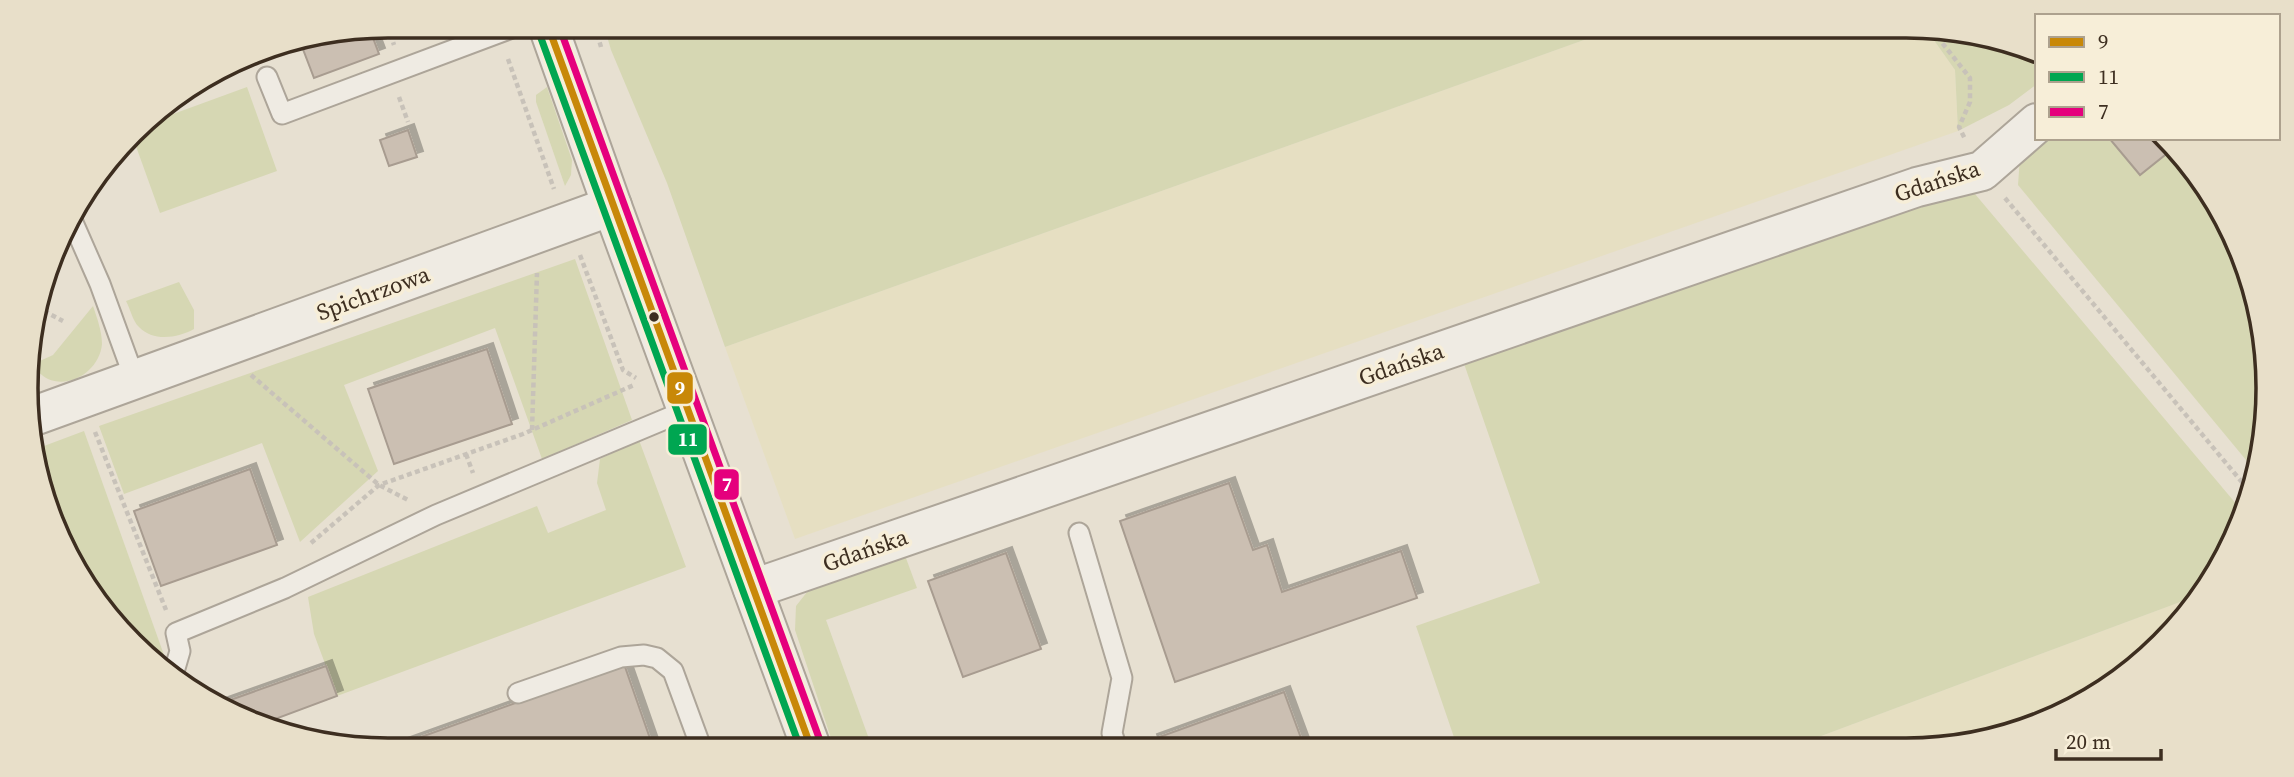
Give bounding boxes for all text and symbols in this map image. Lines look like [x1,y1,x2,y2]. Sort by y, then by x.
legend [2035,14,2280,140]
text: 9 [2098,27,2109,56]
text: 11 [2098,62,2119,91]
text: 7 [2098,97,2109,126]
street label: Gdańska [1890,152,1984,210]
street label: Spichrzowa [312,258,434,328]
unlabelled marker [647,310,661,324]
street label: Gdańska [1354,334,1448,393]
line badge: 9 [666,371,694,405]
text: 9 [675,375,685,401]
line badge: 11 [667,423,708,456]
text: 11 [678,426,698,452]
line badge: 7 [713,468,740,501]
text: 7 [722,471,732,497]
street label: Gdańska [818,520,912,579]
scale bar [2056,718,2161,762]
text: 20 m [2066,727,2111,756]

